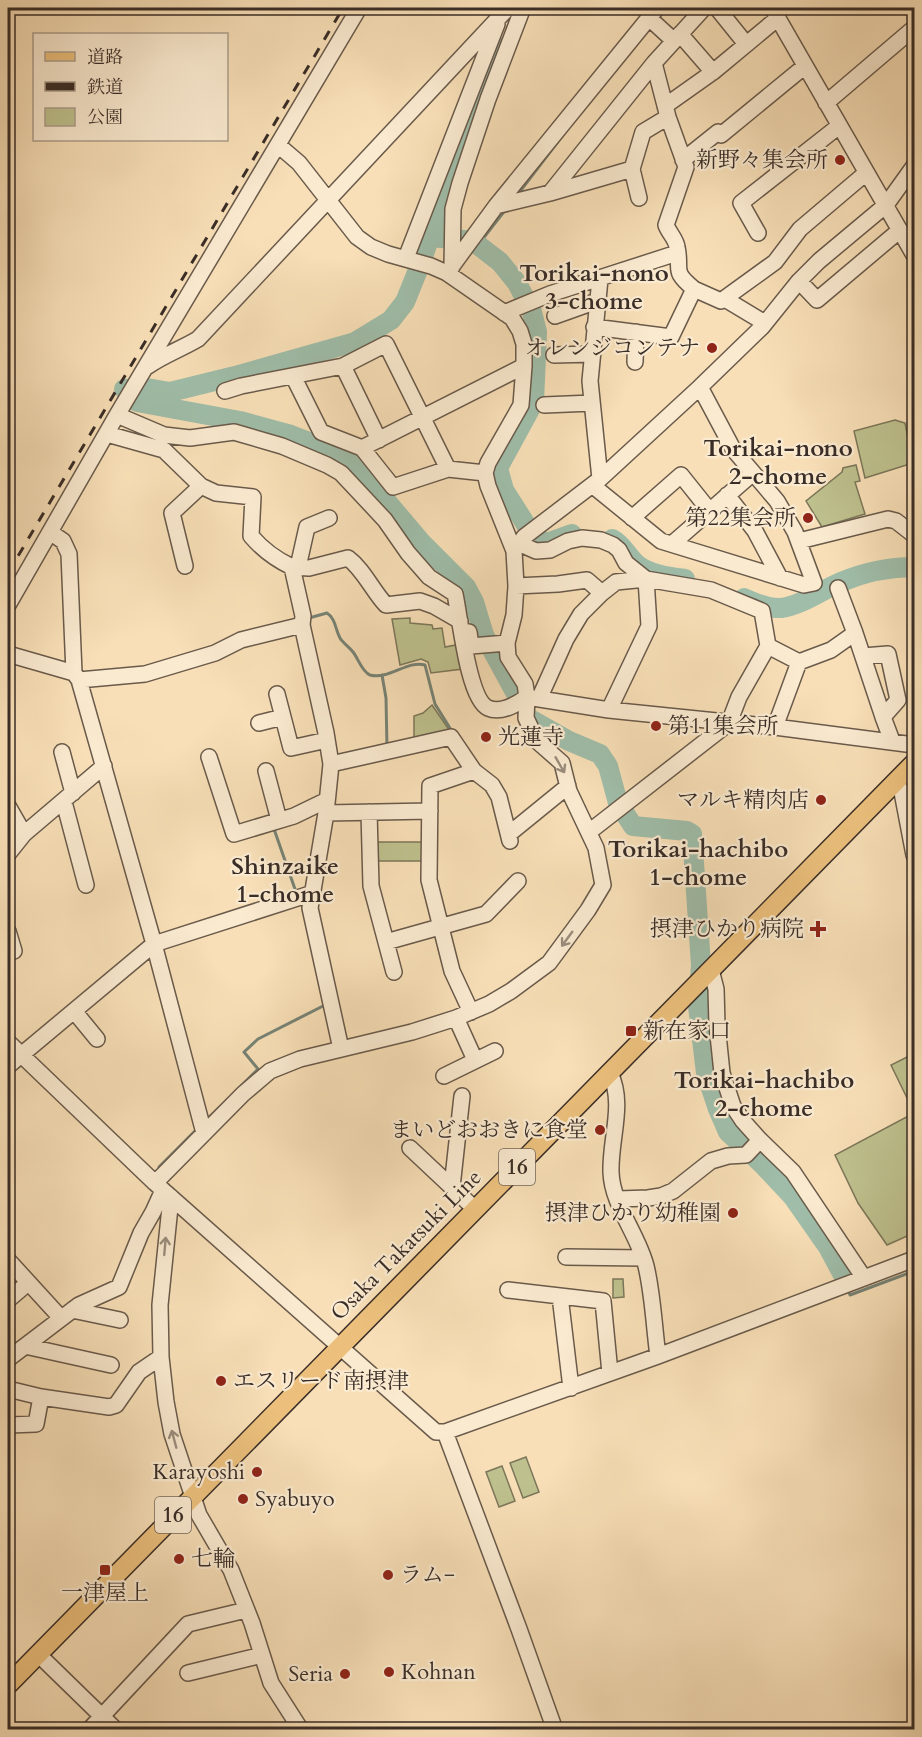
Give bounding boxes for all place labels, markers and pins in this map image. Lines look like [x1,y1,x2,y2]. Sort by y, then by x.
place label: 新野々集会所 [696,145,828,175]
marker: 新野々集会所 [833,153,847,167]
place label: オレンジコンテナ [525,333,700,363]
marker: オレンジコンテナ [705,341,719,355]
place label: 第22集会所 [685,503,796,533]
marker: 第22集会所 [801,511,815,525]
place label: 第11集会所 [668,711,779,741]
marker: 第11集会所 [649,719,663,733]
place label: 光蓮寺 [498,722,564,752]
marker: 光蓮寺 [479,730,493,744]
place label: マルキ精肉店 [677,785,809,815]
marker: マルキ精肉店 [814,793,828,807]
place label: 摂津ひかり病院 [650,914,804,944]
marker: 摂津ひかり病院 [809,920,827,938]
place label: 新在家口 [643,1016,731,1046]
marker: 新在家口 [624,1024,638,1038]
place label: まいどおおきに食堂 [390,1115,588,1145]
marker: まいどおおきに食堂 [593,1123,607,1137]
place label: 摂津ひかり幼稚園 [545,1198,721,1228]
marker: 摂津ひかり幼稚園 [726,1206,740,1220]
place label: エスリード南摂津 [233,1366,409,1396]
marker: エスリード南摂津 [214,1374,228,1388]
place label: Karayoshi [152,1457,245,1487]
marker: Karayoshi [250,1465,264,1479]
place label: Syabuyo [255,1484,335,1514]
marker: Syabuyo [236,1492,250,1506]
place label: 七輪 [191,1544,235,1574]
marker: 七輪 [172,1552,186,1566]
place label: ラム− [400,1560,455,1590]
marker: 一津屋上 [98,1563,112,1577]
marker: ラム− [381,1568,395,1582]
place label: 一津屋上 [61,1578,149,1608]
place label: Kohnan [401,1657,476,1687]
place label: Seria [288,1659,333,1689]
marker: Kohnan [382,1665,396,1679]
marker: Seria [338,1667,352,1681]

